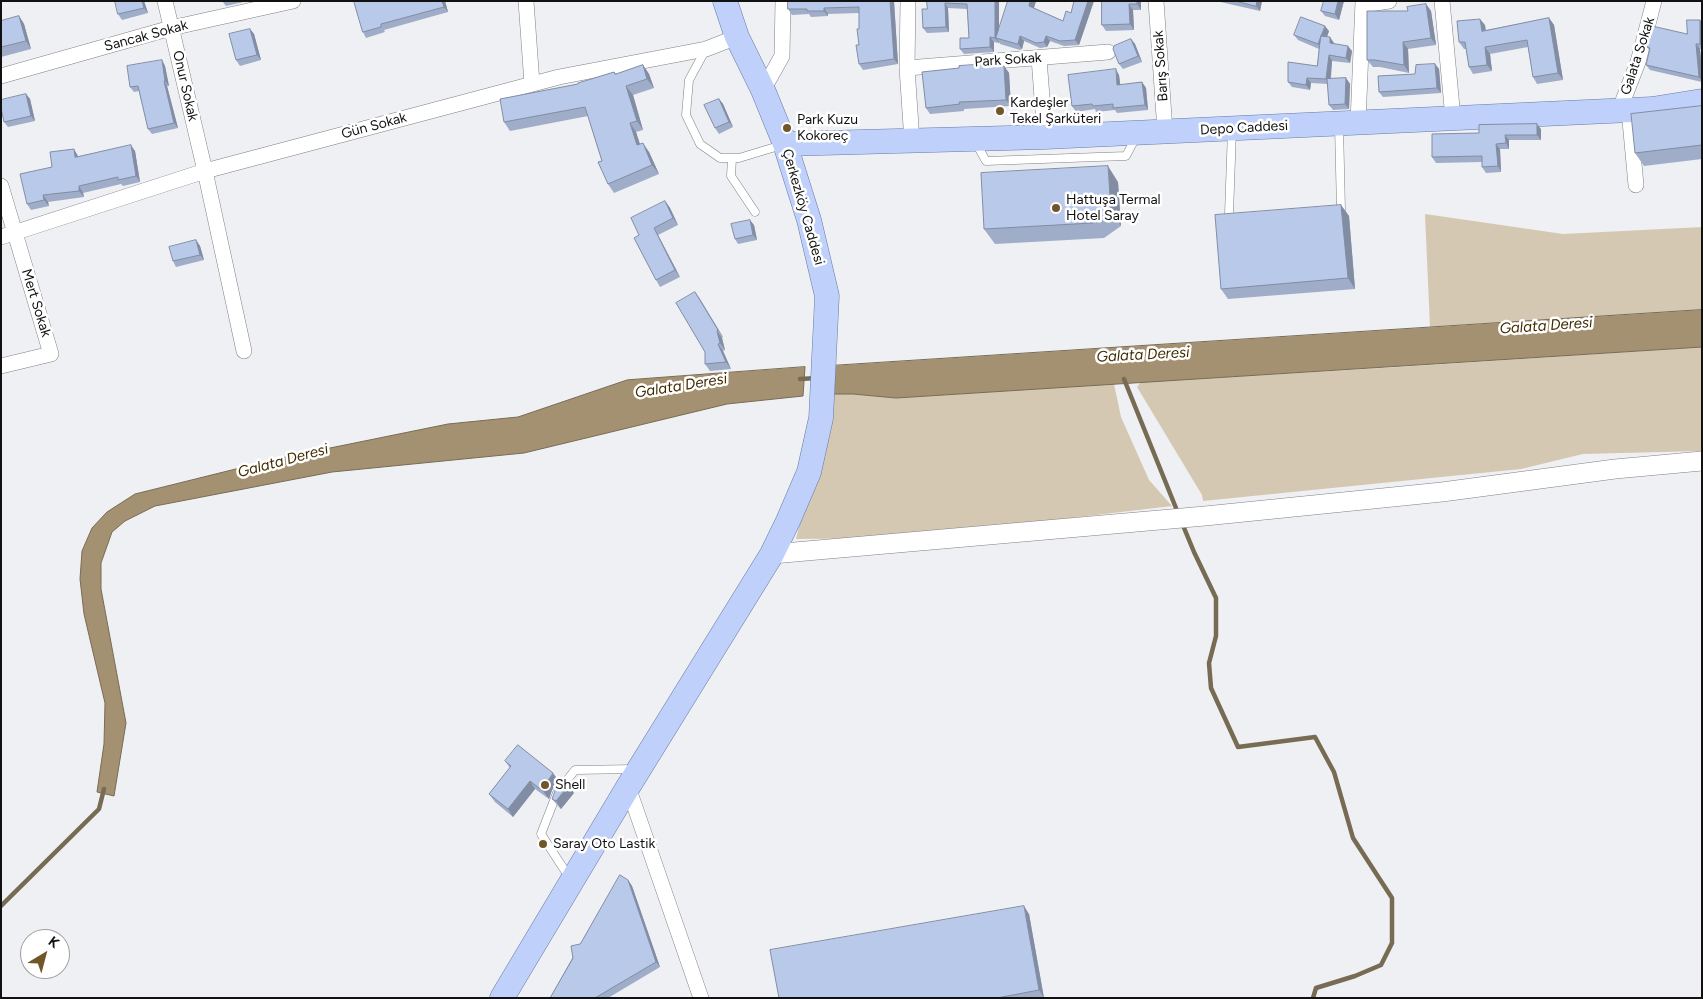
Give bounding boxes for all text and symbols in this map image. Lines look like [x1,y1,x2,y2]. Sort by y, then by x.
street label: Galata Sokak [1617,15,1659,97]
street label: Sancak Sokak [102,17,190,55]
street label: Barış Sokak [1150,30,1172,102]
street label: Onur Sokak [169,49,201,123]
street label: Park Sokak [974,49,1042,71]
place label: Kardeşler Tekel Şarküteri [1010,95,1101,128]
marker: Kardeşler Tekel Şarküteri [994,105,1006,117]
street label: Gün Sokak [339,109,409,143]
place label: Park Kuzu Kokoreç [797,112,858,144]
street label: Depo Caddesi [1200,117,1288,139]
marker: Park Kuzu Kokoreç [781,122,793,134]
street label: Çerkezköy Caddesi [778,147,828,267]
place label: Hattuşa Termal Hotel Saray [1066,192,1161,224]
marker: Hattuşa Termal Hotel Saray [1050,202,1062,214]
street label: Mert Sokak [18,267,54,339]
water label: Galata Deresi [1499,314,1593,338]
water label: Galata Deresi [1096,344,1190,366]
water label: Galata Deresi [634,370,728,402]
water label: Galata Deresi [236,440,330,482]
place label: Shell [555,777,585,793]
marker: Shell [539,779,551,791]
place label: Saray Oto Lastik [553,836,655,852]
marker: Saray Oto Lastik [537,838,549,850]
north arrow [20,929,70,979]
text: K [45,933,63,952]

